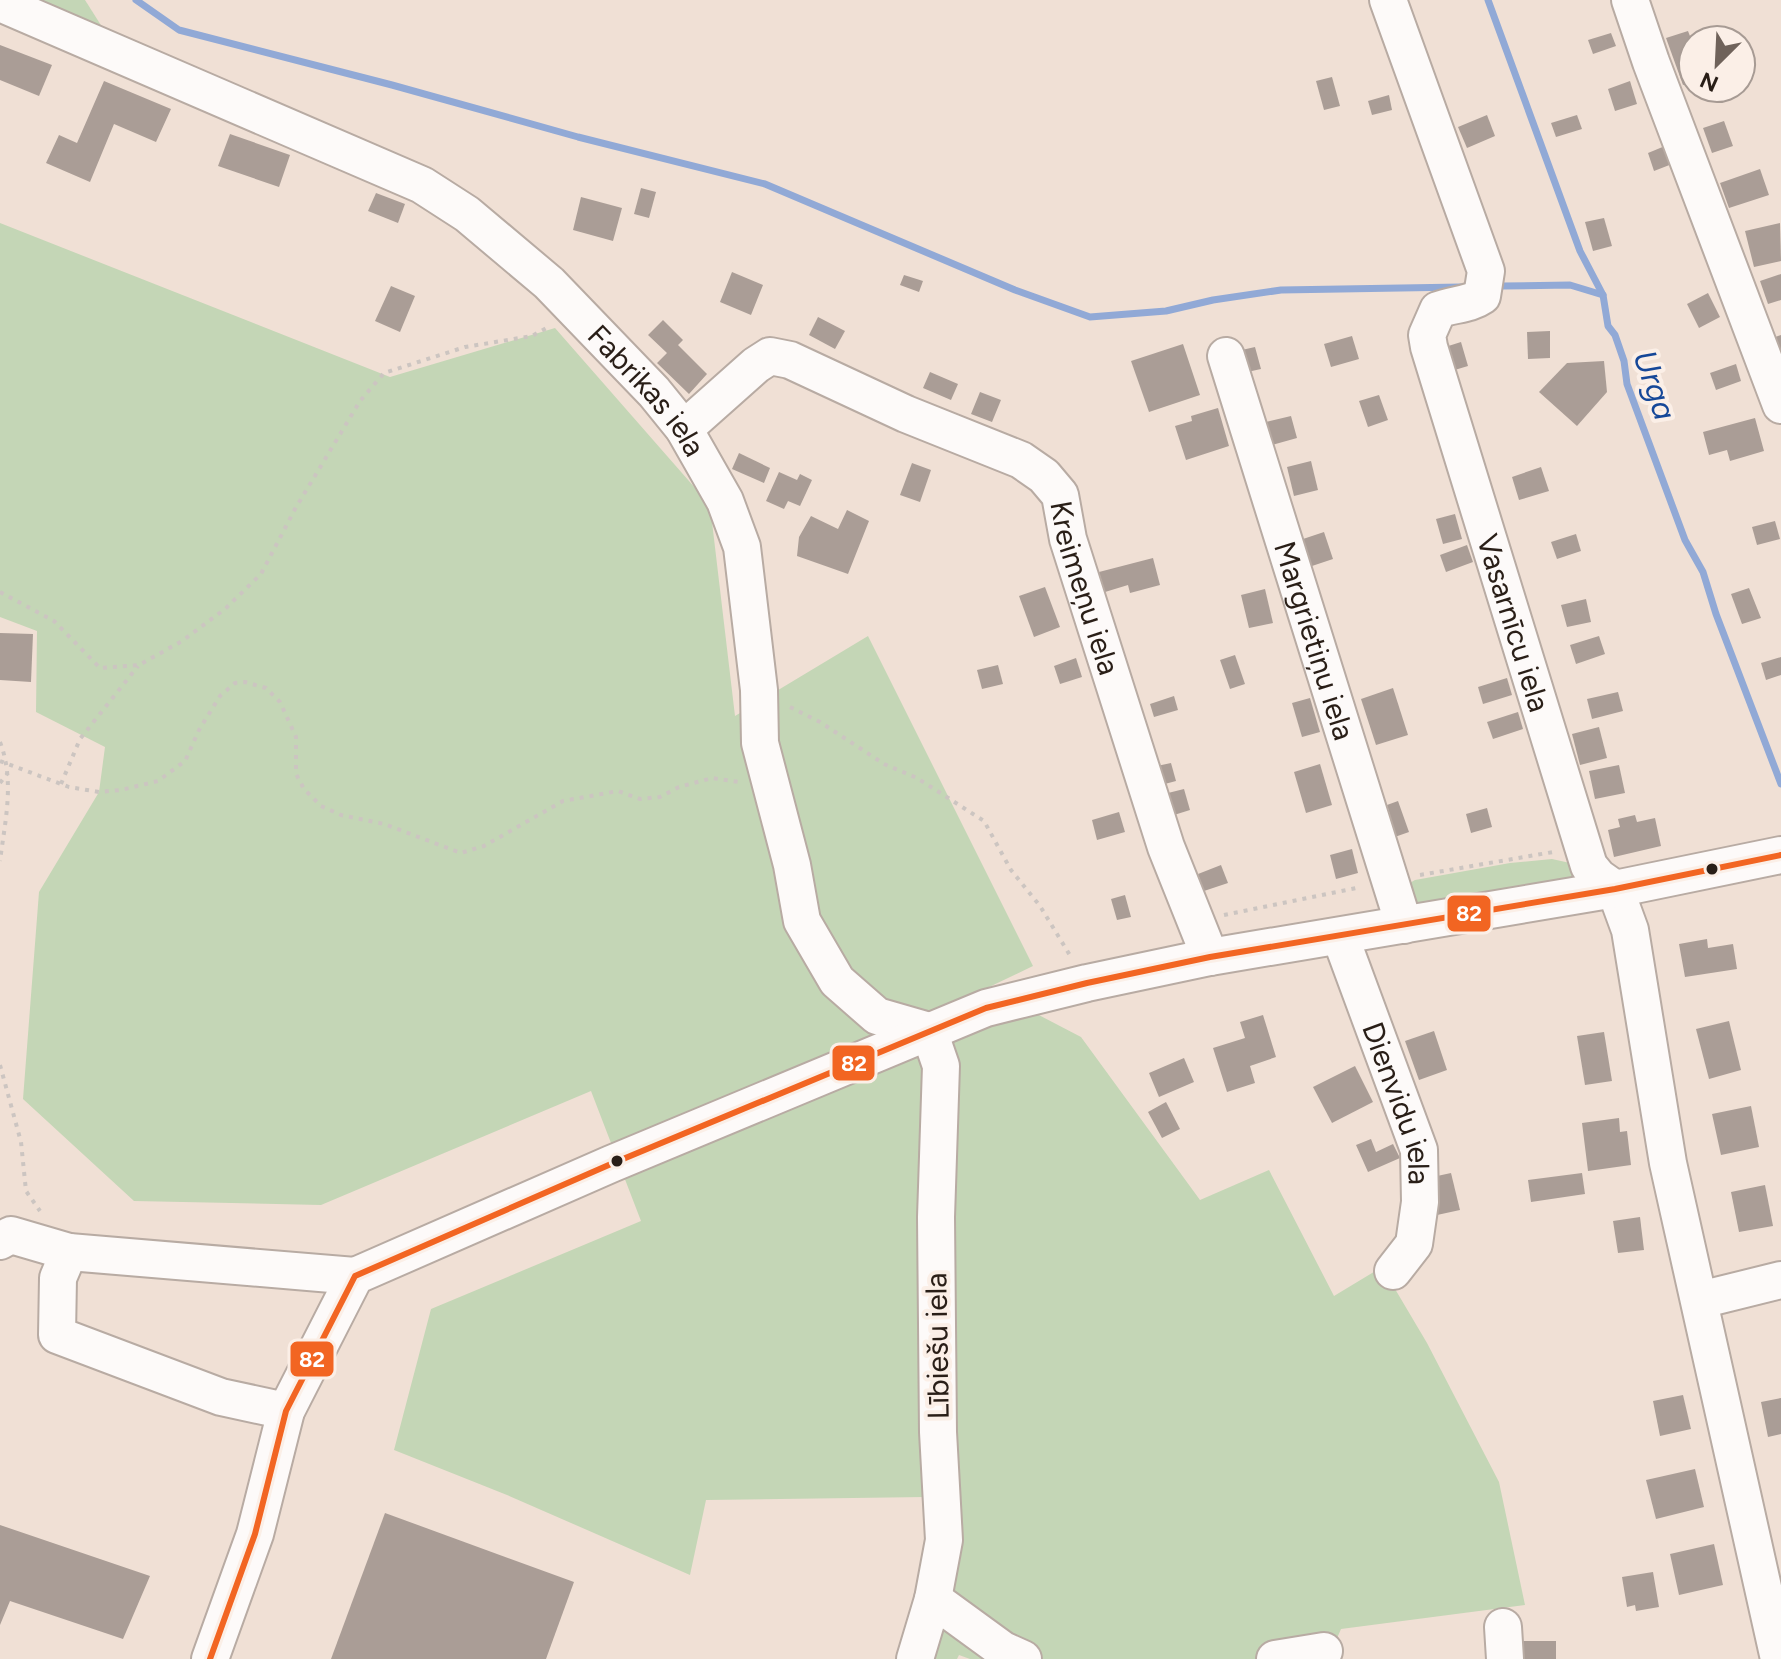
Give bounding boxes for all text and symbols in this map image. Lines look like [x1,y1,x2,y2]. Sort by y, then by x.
north arrow [1677,24,1757,104]
text: N [1696,66,1722,98]
street label: Fabrikas iela [580,317,714,462]
water label: Urga [1625,345,1685,425]
street label: Kreimeņu iela [1043,498,1128,679]
street label: Vasarnīcu iela [1469,530,1559,716]
street label: Margrietiņu iela [1266,536,1363,744]
unlabelled marker [1704,861,1720,877]
line badge: 82 [1446,894,1492,933]
text: 82 [1456,900,1482,927]
street label: Dienvidu iela [1355,1017,1438,1185]
line badge: 82 [831,1044,876,1082]
text: 82 [841,1050,867,1077]
unlabelled marker [609,1153,625,1169]
street label: Lībiešu iela [917,1272,957,1420]
line badge: 82 [289,1340,335,1378]
text: 82 [299,1346,325,1373]

